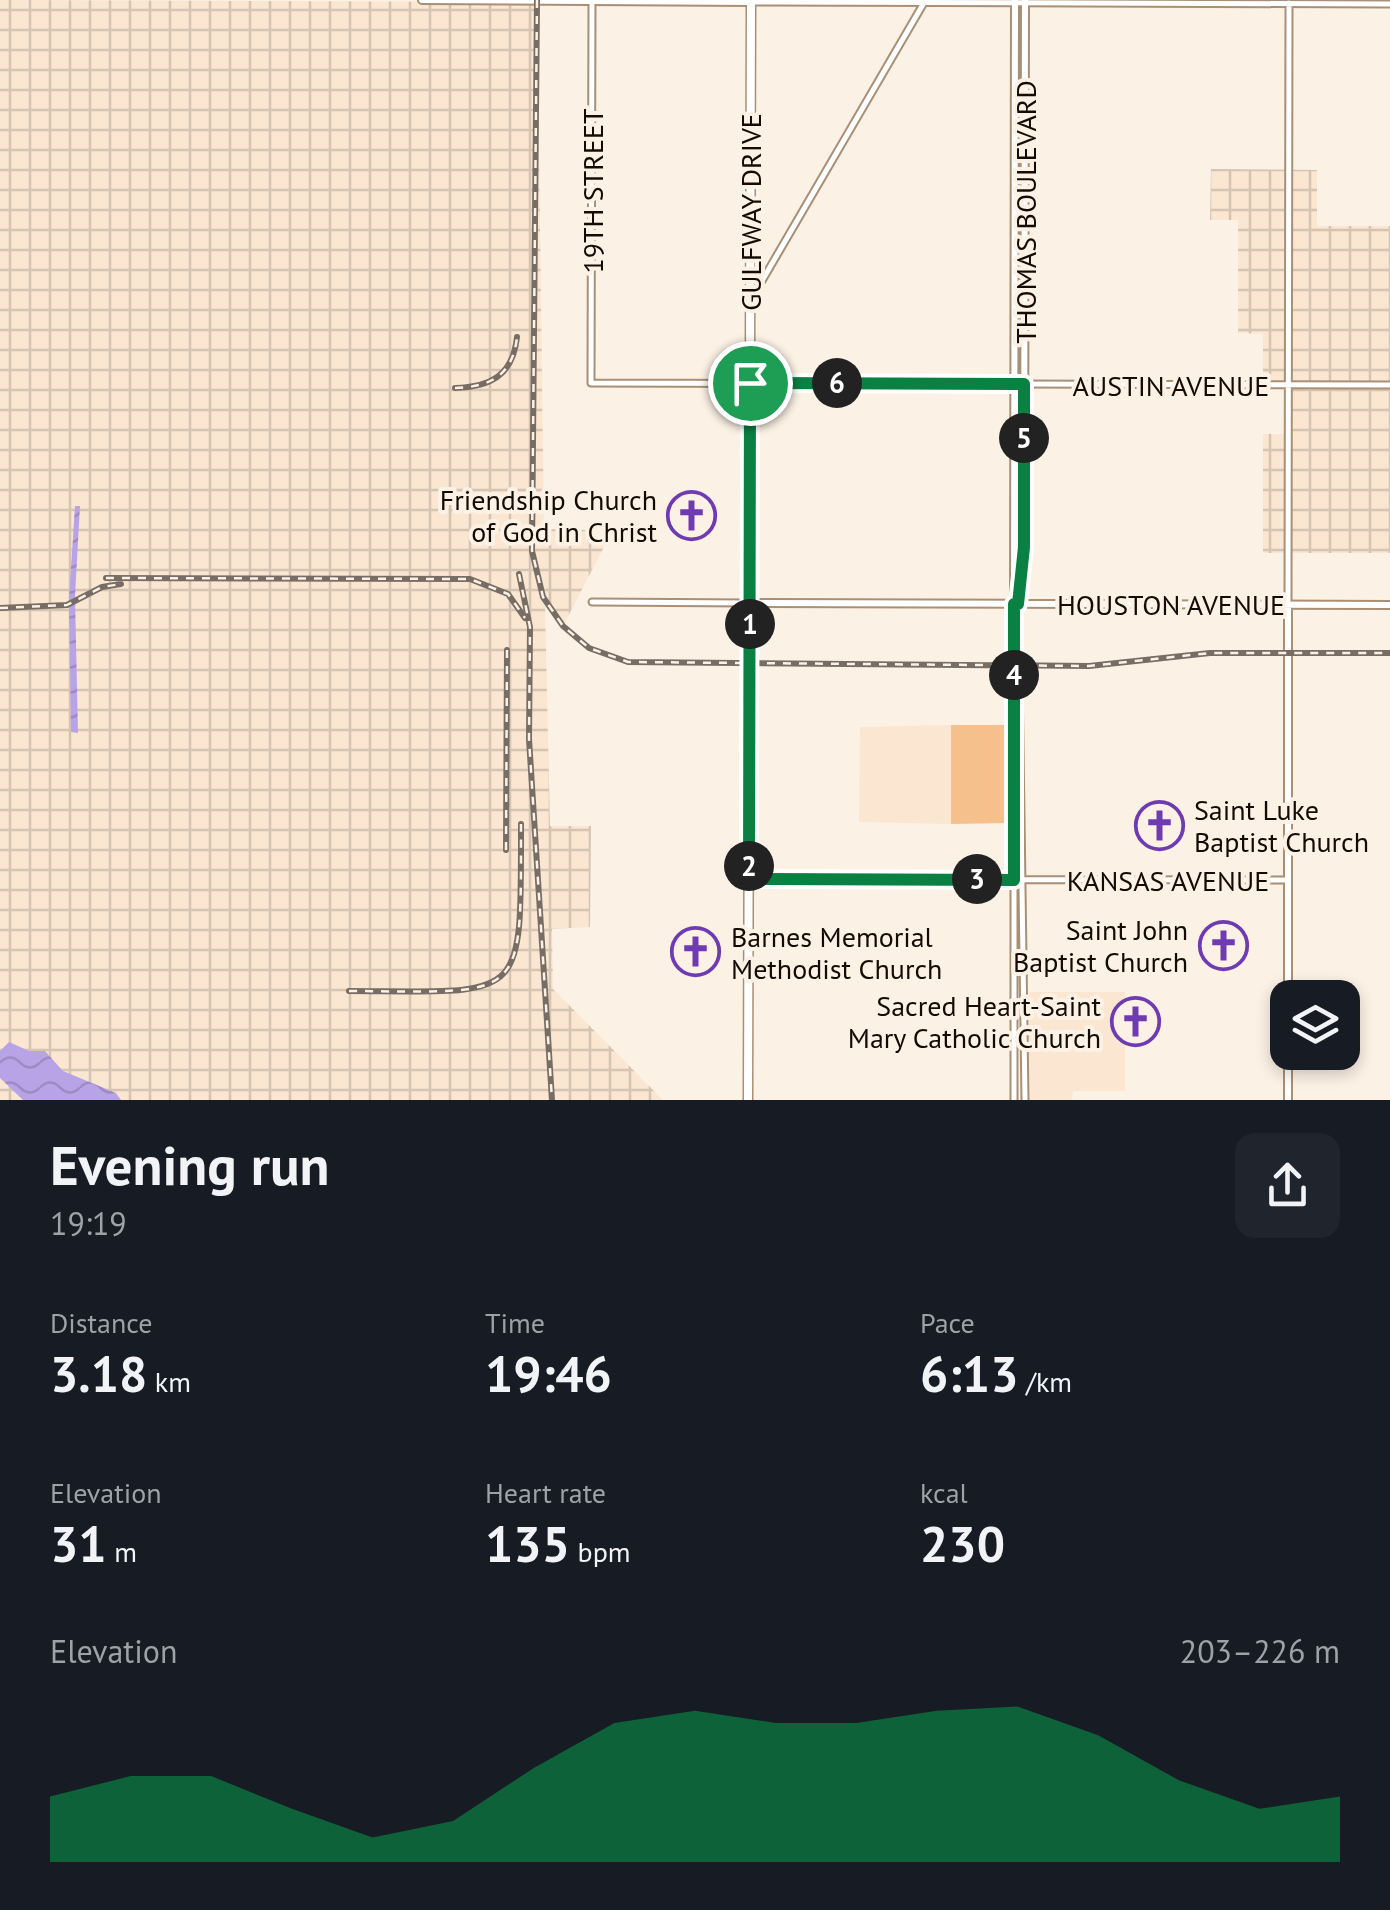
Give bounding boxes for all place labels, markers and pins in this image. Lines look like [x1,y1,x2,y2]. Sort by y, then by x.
pin [708,341,793,426]
pin: 6 [812,358,862,408]
pin: 5 [999,413,1049,463]
place label: Friendship Church of God in Christ [440,481,658,550]
church icon: Friendship Church of God in Christ [666,489,718,541]
pin: 1 [725,599,775,649]
pin: 4 [989,650,1039,700]
place label: Saint Luke Baptist Church [1194,791,1369,860]
church icon: Saint Luke Baptist Church [1133,799,1185,851]
pin: 2 [724,841,774,891]
pin: 3 [952,854,1002,904]
place label: Saint John Baptist Church [1013,911,1188,980]
place label: Barnes Memorial Methodist Church [731,918,942,987]
church icon: Saint John Baptist Church [1197,919,1249,971]
church icon: Barnes Memorial Methodist Church [670,926,722,978]
place label: Sacred Heart-Saint Mary Catholic Church [848,987,1102,1056]
church icon: Sacred Heart-Saint Mary Catholic Church [1110,995,1162,1047]

